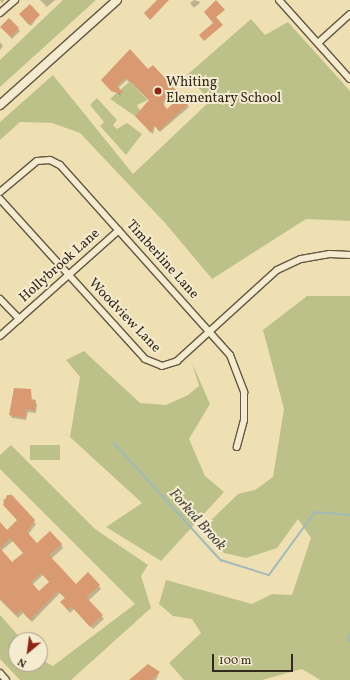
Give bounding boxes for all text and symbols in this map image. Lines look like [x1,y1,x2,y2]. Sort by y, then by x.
place label: Whiting Elementary School [166,75,282,108]
marker: Whiting Elementary School [153,86,163,96]
street label: Timberline Lane [122,217,202,303]
street label: Hollybrook Lane [16,226,104,306]
street label: Woodview Lane [84,275,164,357]
water label: Forked Brook [164,485,230,555]
north arrow [8,632,48,672]
scale bar [214,646,295,672]
text: 100 m [219,653,251,669]
text: N [15,654,30,671]

